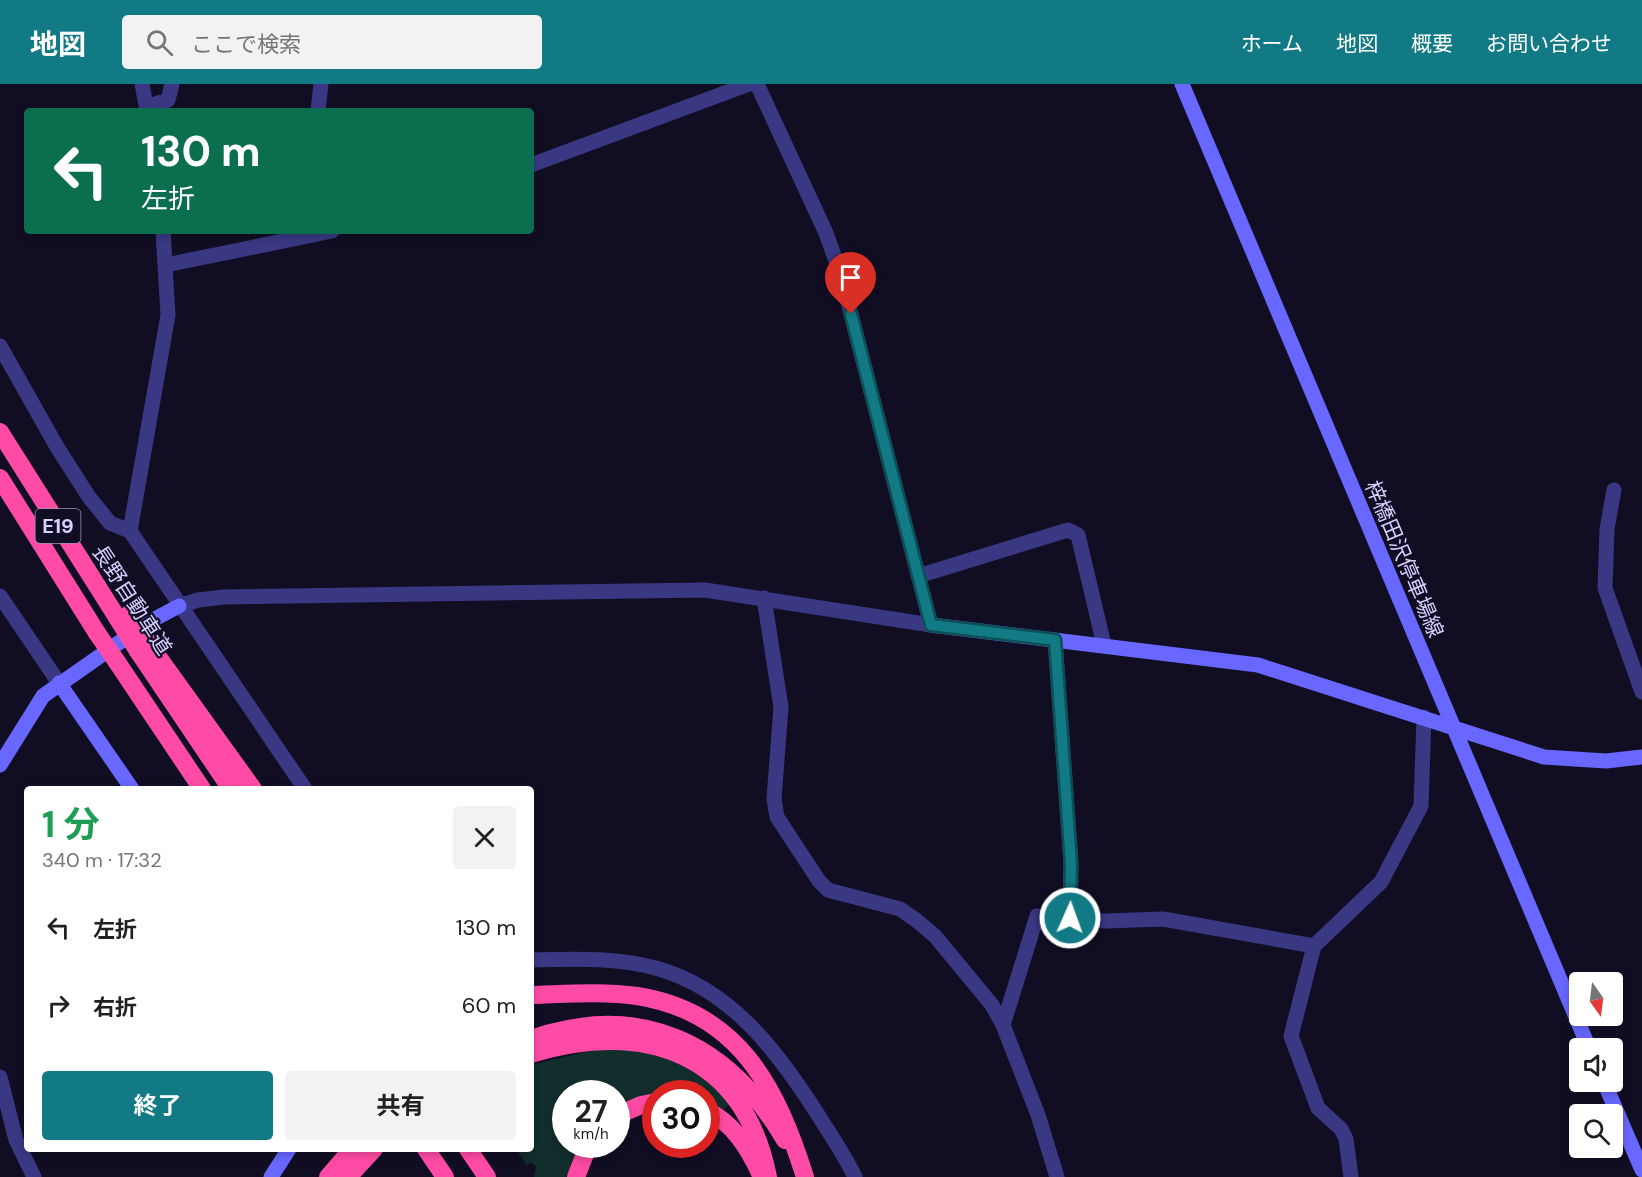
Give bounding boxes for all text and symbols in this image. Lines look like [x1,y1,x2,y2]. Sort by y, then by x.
search box [122,15,542,69]
text: 地図 [30,26,86,63]
icon: search [143,26,176,59]
text: ここで検索 [191,30,301,59]
text: ホーム [1241,30,1303,58]
text: 地図 [1336,30,1378,58]
text: 概要 [1411,30,1453,58]
text: お問い合わせ [1486,30,1612,58]
text: 130 m [141,124,261,179]
icon: left [42,132,120,210]
text: 左折 [141,181,195,216]
pin [825,252,876,314]
icon: arrive [834,261,867,294]
street label: 梓橋田沢停車場線 [1358,476,1450,642]
road number: E19 [36,509,80,543]
street label: 長野自動車道 [86,540,178,660]
text: 1 分 [42,801,100,848]
button: close [453,806,516,869]
text: 340 m · 17:32 [42,847,162,873]
position arrow [1038,886,1102,950]
icon: left [42,911,75,944]
text: 130 m [456,913,516,942]
text: 左折 [93,915,137,944]
north arrow [1569,972,1623,1026]
map controls [1569,972,1623,1158]
icon: right [42,989,75,1022]
text: 60 m [462,991,516,1020]
text: 右折 [93,993,137,1022]
button: sound [1569,1038,1623,1092]
button: 終了 [42,1071,273,1140]
button: 共有 [285,1071,516,1140]
speed limit sign: 30 [642,1080,720,1158]
text: 27 [574,1092,608,1131]
button: search [1569,1104,1623,1158]
text: km/h [573,1124,609,1144]

